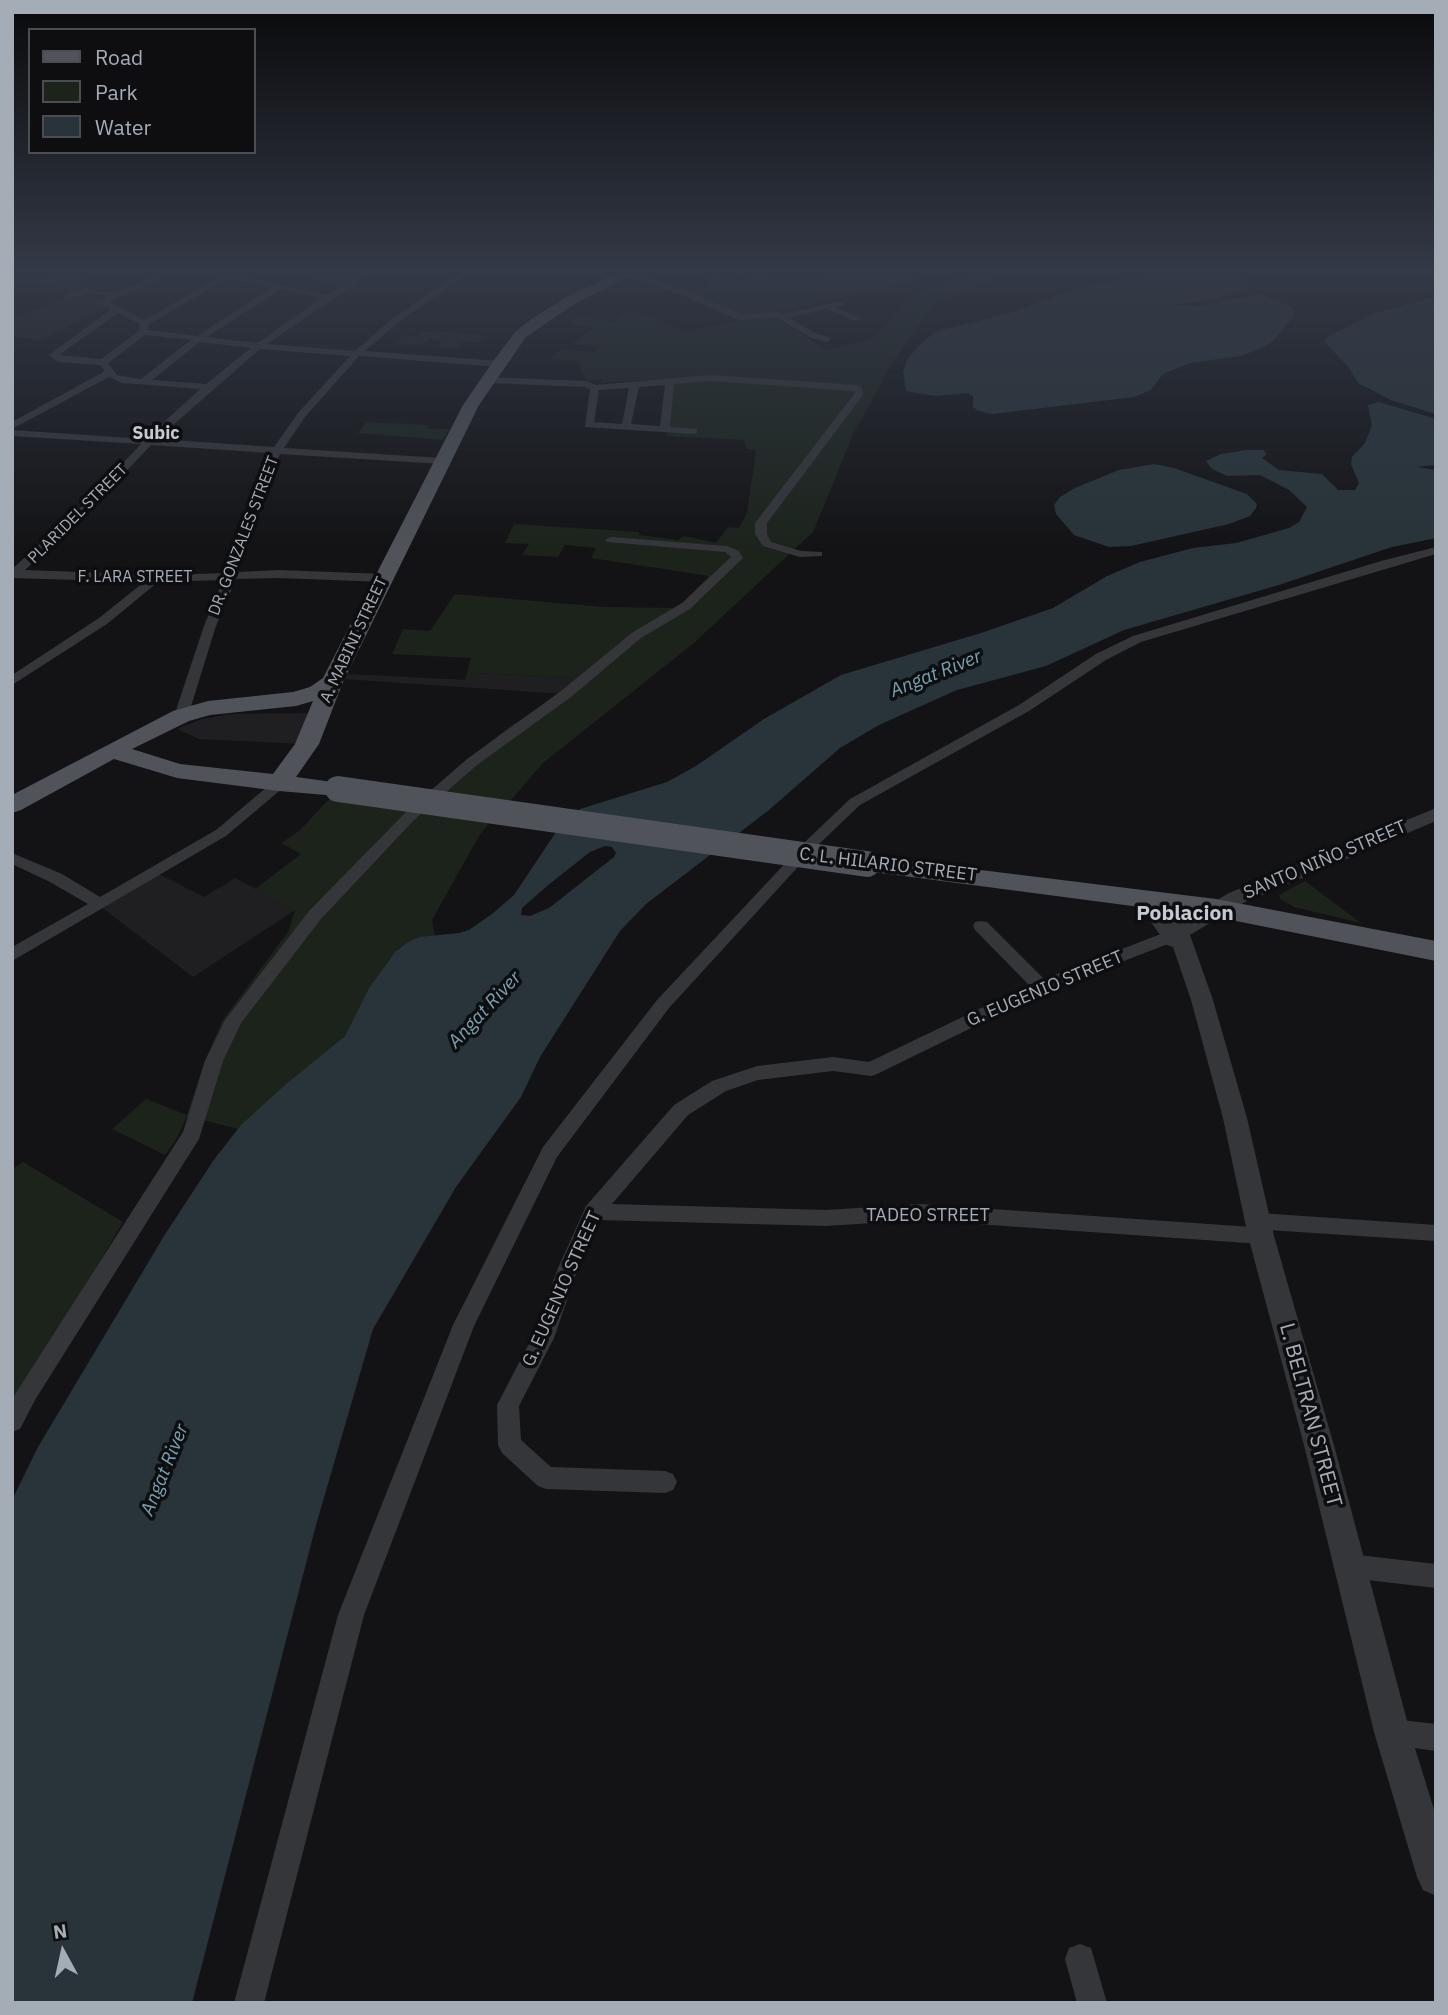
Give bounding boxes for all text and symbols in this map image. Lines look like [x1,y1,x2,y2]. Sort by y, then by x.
legend [28,28,256,154]
text: Road [95,43,143,71]
text: Park [95,78,138,106]
text: Water [95,113,151,141]
district label: Subic [132,423,180,445]
street label: DR. GONZALES STREET [205,454,283,618]
street label: PLARIDEL STREET [24,460,132,568]
street label: F. LARA STREET [78,567,192,587]
street label: A. MABINI STREET [316,574,392,706]
water label: Angat River [887,645,985,703]
street label: SANTO NIÑO STREET [1240,816,1410,904]
street label: C. L. HILARIO STREET [798,843,978,887]
district label: Poblacion [1136,901,1234,927]
street label: G. EUGENIO STREET [964,946,1126,1032]
water label: Angat River [444,967,526,1053]
street label: TADEO STREET [866,1205,990,1227]
street label: G. EUGENIO STREET [518,1208,606,1370]
street label: L. BELTRAN STREET [1273,1320,1347,1510]
water label: Angat River [136,1421,194,1519]
north arrow [28,1917,98,1987]
text: N [52,1918,69,1944]

